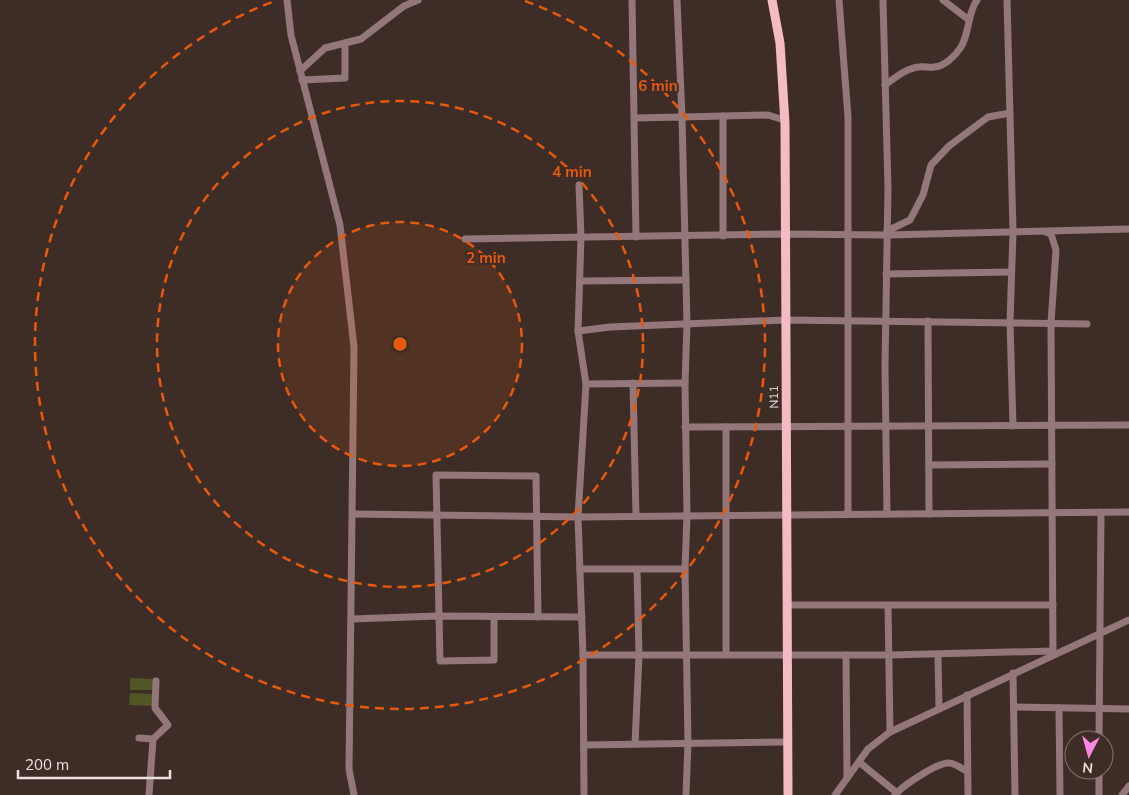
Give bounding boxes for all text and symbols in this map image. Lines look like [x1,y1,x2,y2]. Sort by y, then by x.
text: 6 min [638,76,678,95]
text: 4 min [552,162,592,181]
text: 2 min [466,248,506,267]
centre of rings [391,335,409,353]
street label: N11 [766,385,781,409]
north arrow [1064,730,1114,780]
scale bar [18,748,170,780]
text: 200 m [25,755,69,774]
text: N [1081,758,1094,777]

